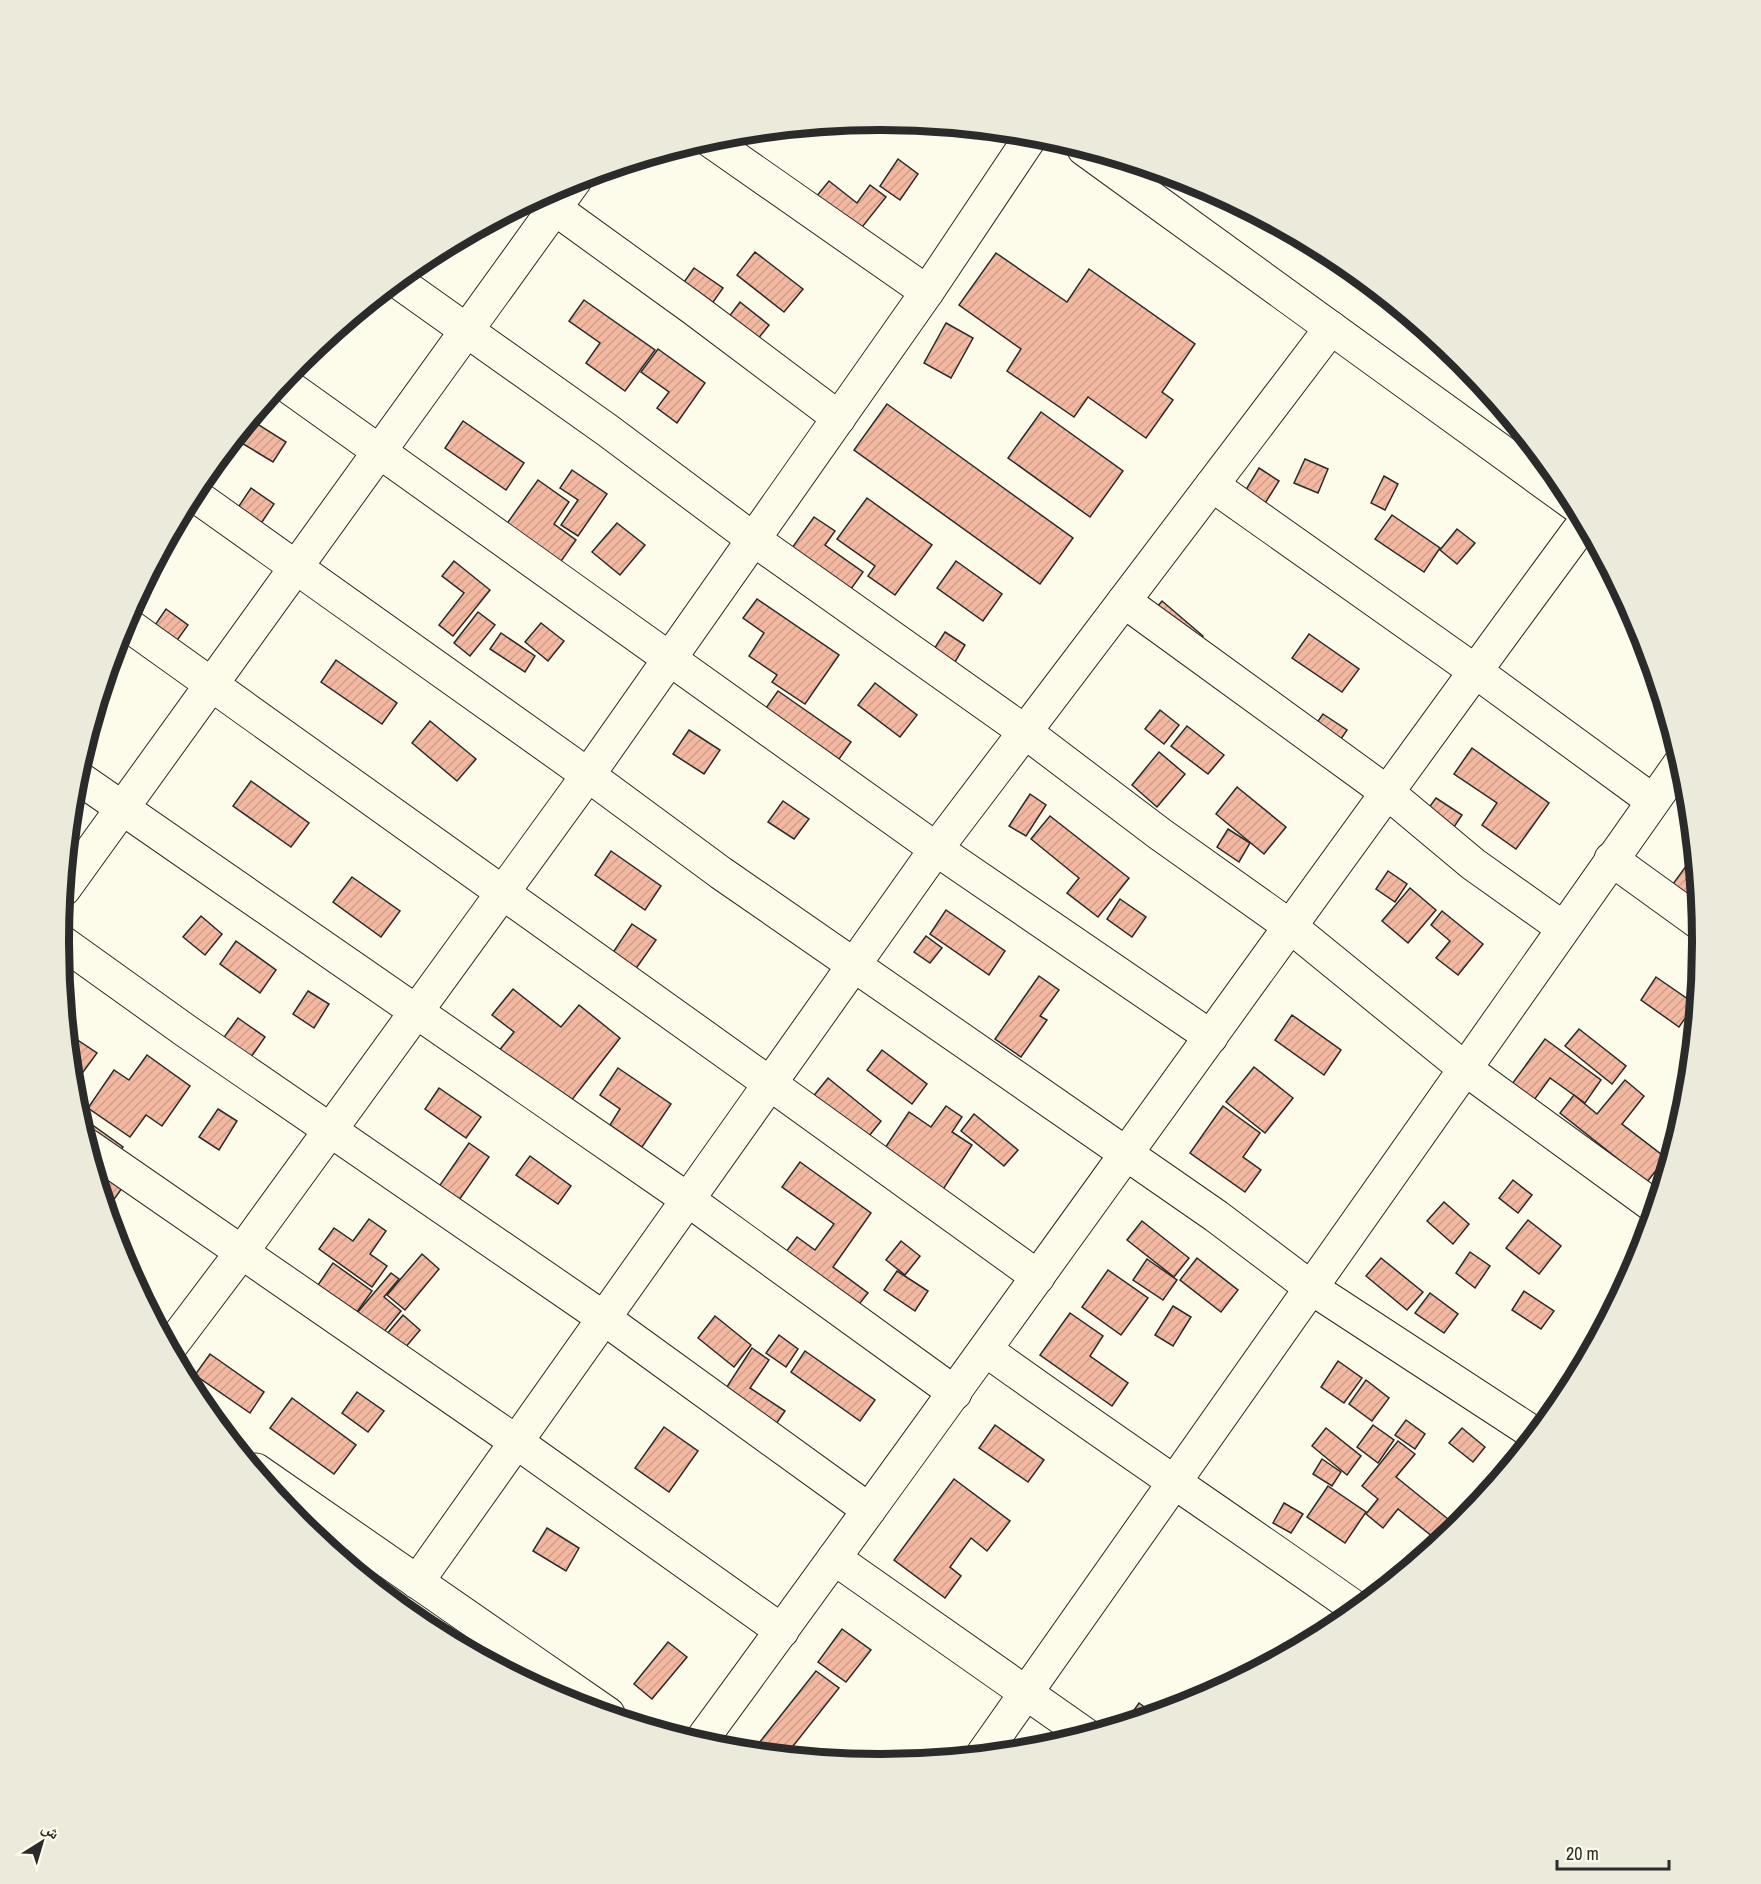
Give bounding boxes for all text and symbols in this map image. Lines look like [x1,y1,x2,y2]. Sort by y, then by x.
north arrow [12,1812,72,1872]
text: ش [38,1816,64,1844]
scale bar [1557,1833,1670,1871]
text: 20 m [1566,1841,1599,1866]

